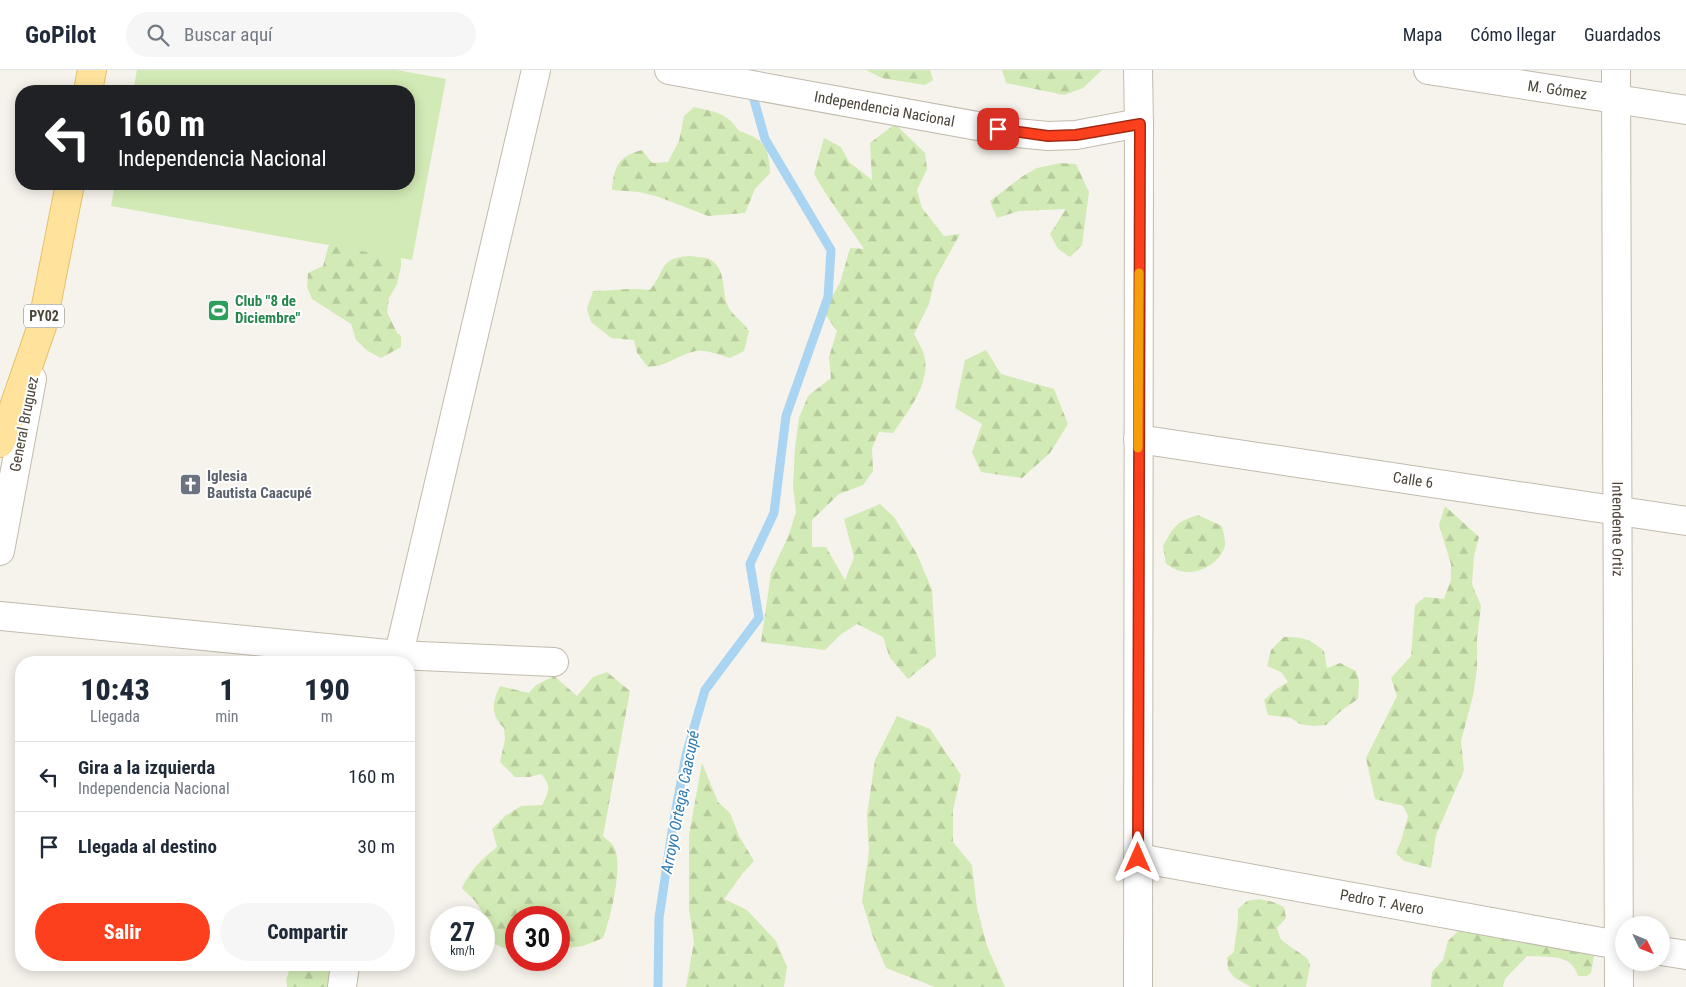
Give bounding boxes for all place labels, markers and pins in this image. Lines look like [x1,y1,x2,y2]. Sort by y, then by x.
pin [977,108,1019,150]
place label: Club "8 de Diciembre" [235,292,301,327]
sports icon: Club "8 de Diciembre" [207,298,231,322]
place label: Iglesia Bautista Caacupé [207,467,312,502]
church icon: Iglesia Bautista Caacupé [179,473,203,497]

